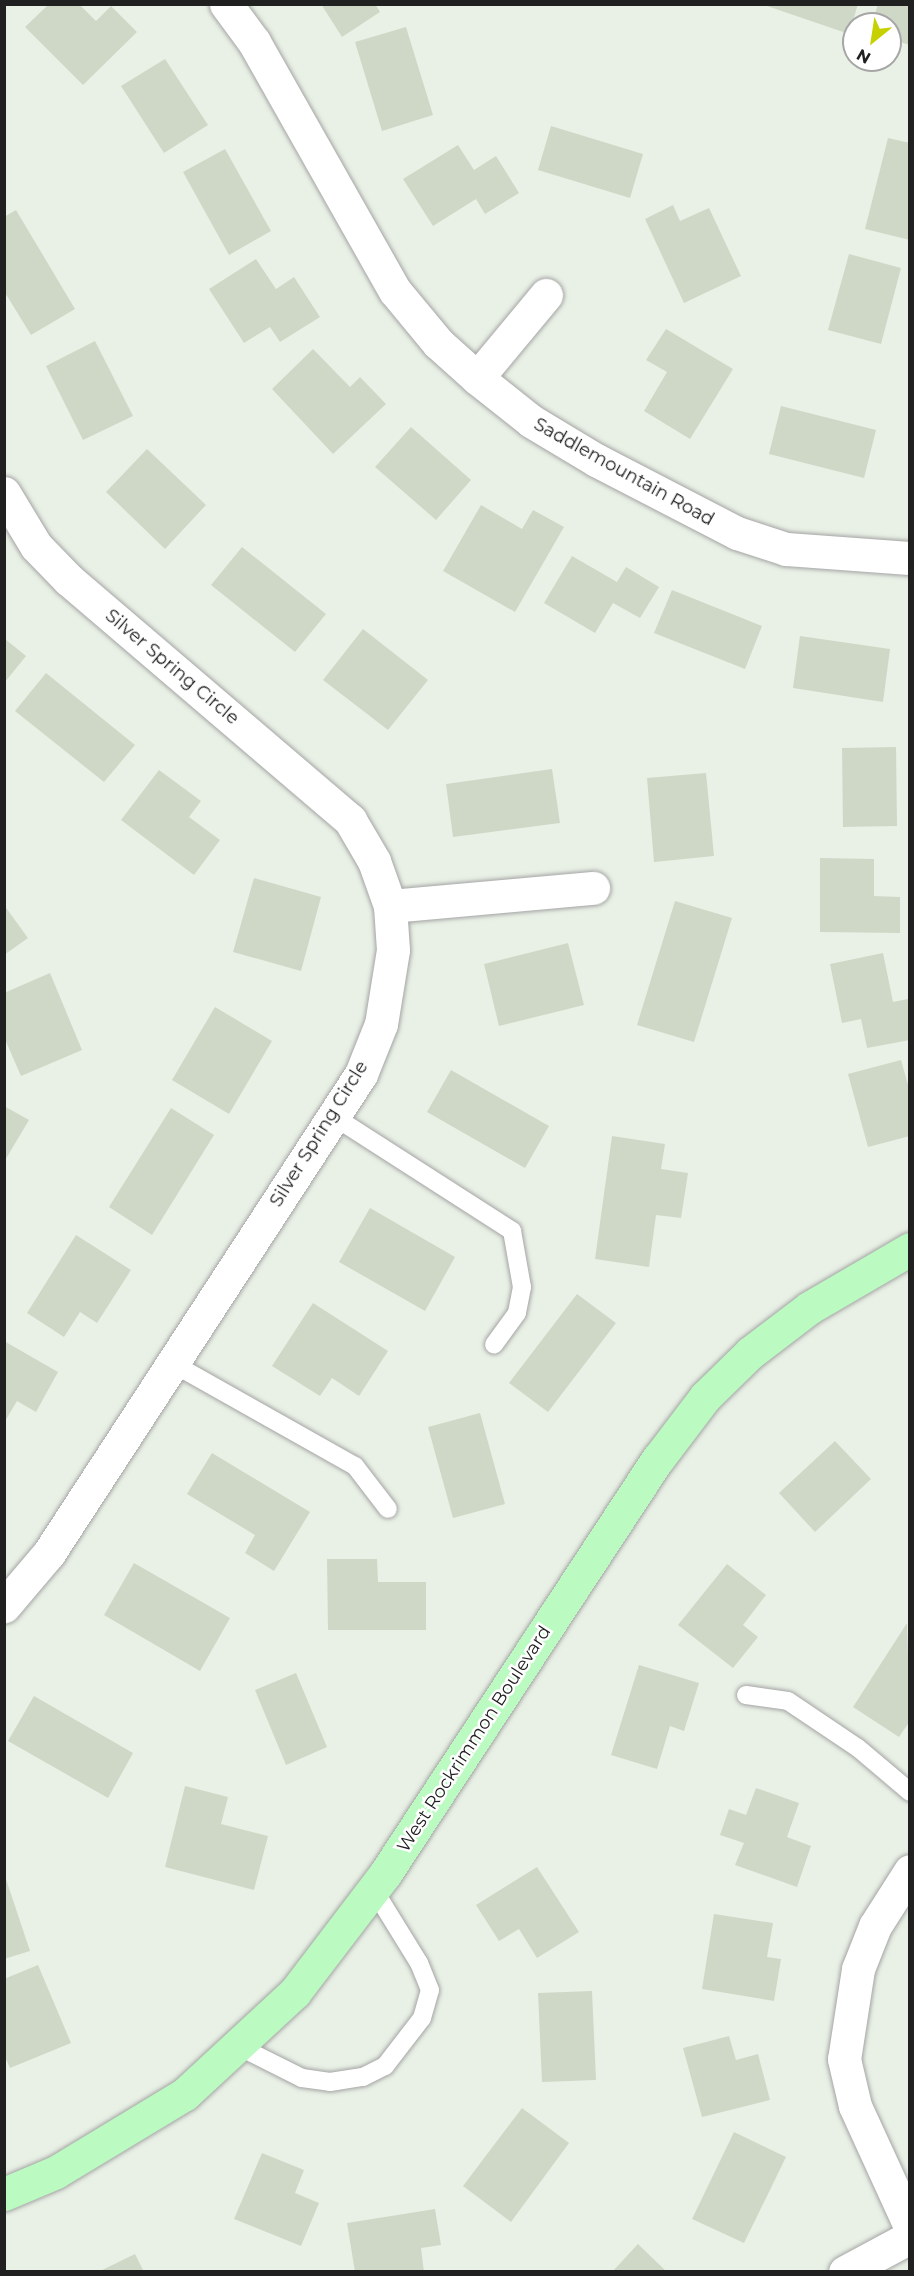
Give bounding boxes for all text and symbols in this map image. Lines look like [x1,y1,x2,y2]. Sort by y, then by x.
north arrow [842,12,902,72]
text: N [853,45,874,68]
street label: Saddlemountain Road [530,413,718,531]
street label: Silver Spring Circle [101,605,243,729]
street label: Silver Spring Circle [265,1057,373,1211]
street label: West Rockrimmon Boulevard [393,1622,555,1856]

